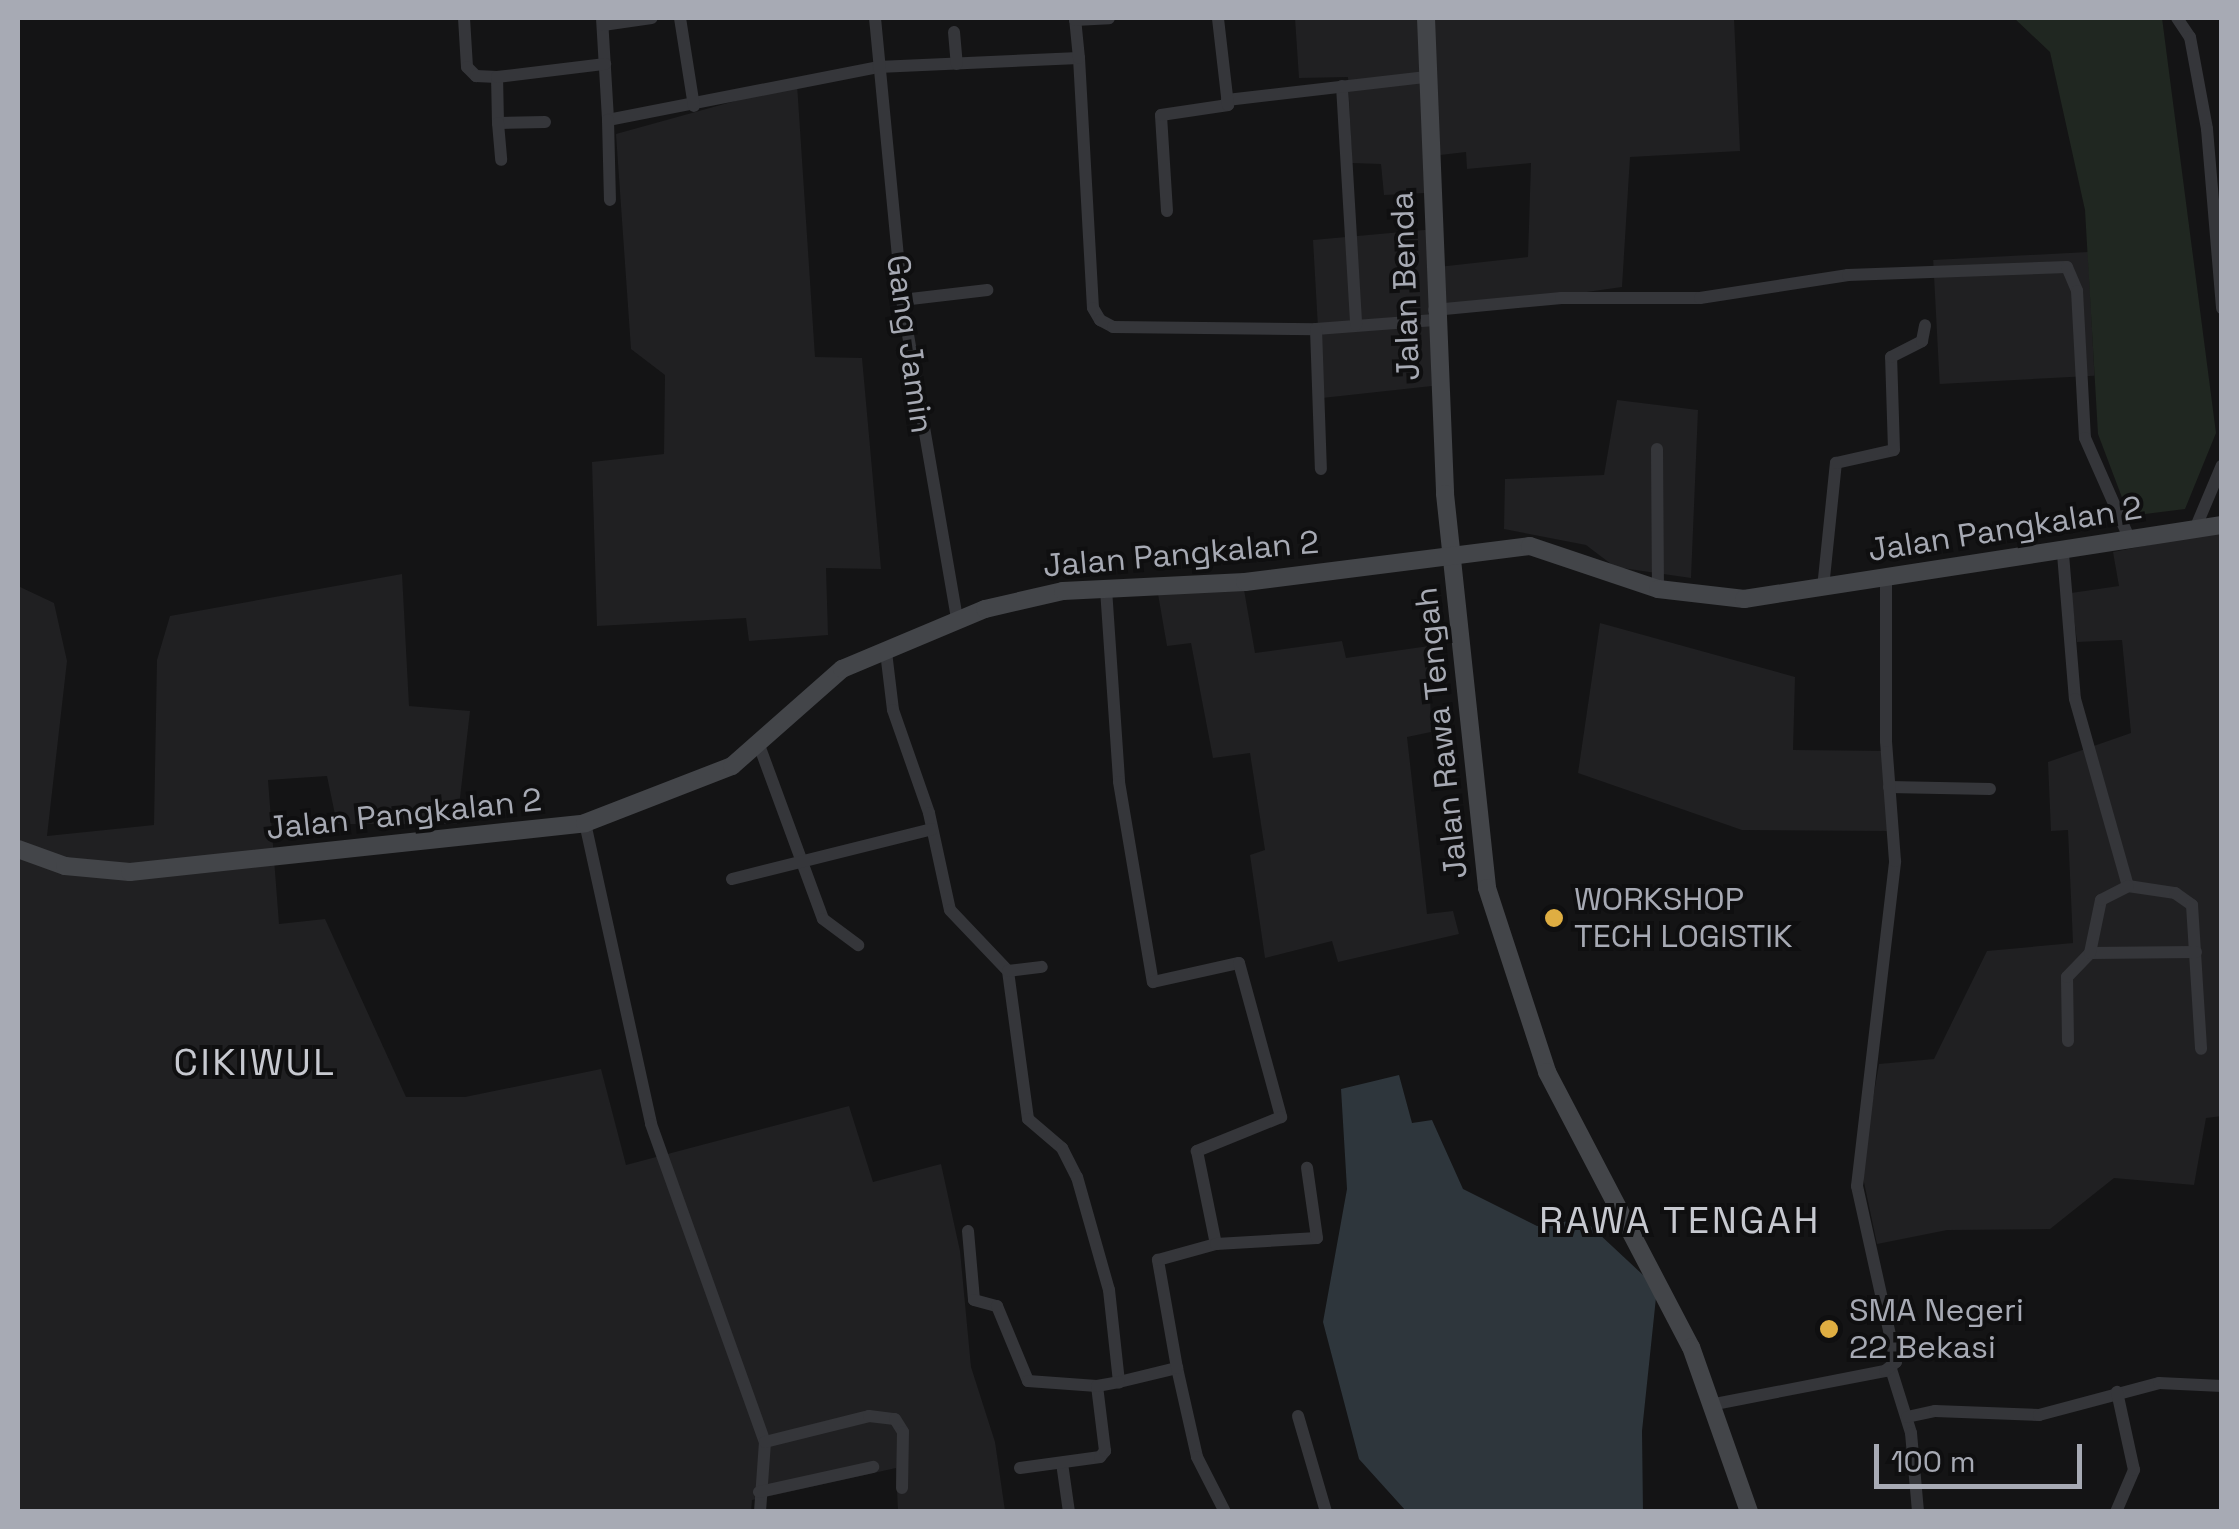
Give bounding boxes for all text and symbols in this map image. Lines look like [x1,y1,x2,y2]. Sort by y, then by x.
street label: Jalan Benda [1383,191,1427,381]
street label: Gang Jamin [878,252,942,436]
street label: Jalan Pangkalan 2 [1865,488,2145,570]
street label: Jalan Pangkalan 2 [1041,523,1321,585]
street label: Jalan Rawa Tengah [1407,585,1475,881]
street label: Jalan Pangkalan 2 [264,780,544,848]
place label: WORKSHOP TECH LOGISTIK [1574,881,1793,956]
marker: WORKSHOP TECH LOGISTIK [1543,907,1565,929]
district label: CIKIWUL [174,1040,336,1086]
district label: RAWA TENGAH [1538,1198,1822,1244]
place label: SMA Negeri 22 Bekasi [1849,1292,2024,1367]
marker: SMA Negeri 22 Bekasi [1818,1318,1840,1340]
scale bar [1879,1424,2086,1486]
text: 100 m [1891,1442,1976,1481]

